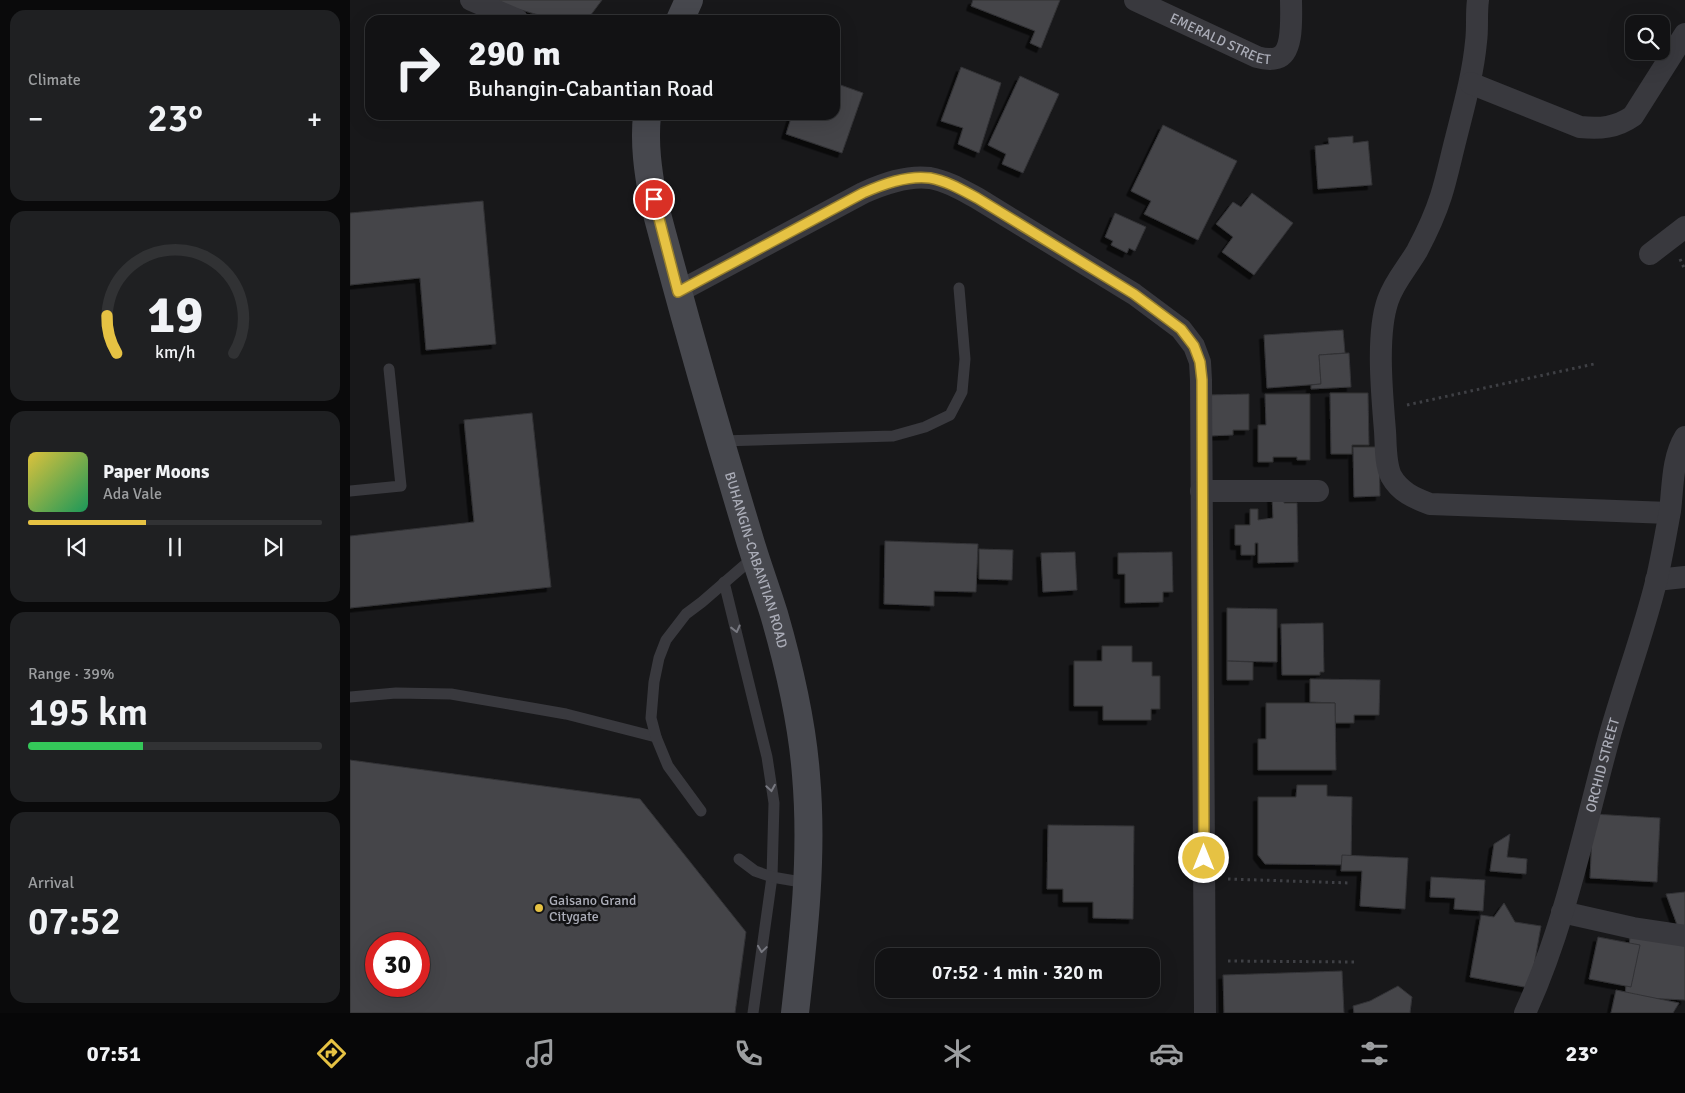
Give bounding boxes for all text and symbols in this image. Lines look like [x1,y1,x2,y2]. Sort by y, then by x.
street label: EMERALD STREET [1167,9,1271,68]
map controls [1625,15,1670,60]
button: search [1625,15,1670,60]
text: 290 m [468,32,561,75]
icon: right [385,35,450,100]
text: Climate [28,70,81,90]
text: Buhangin-Cabantian Road [468,75,714,102]
text: 23° [147,95,203,142]
text: − [28,102,43,136]
text: + [307,102,322,136]
pin [633,178,675,220]
icon: arrive [640,185,668,213]
text: 19 [147,283,203,347]
text: km/h [155,341,195,363]
text: Paper Moons [103,460,209,484]
street label: BUHANGIN-CABANTIAN ROAD [721,470,791,650]
text: Ada Vale [103,484,162,504]
icon: previous [63,533,91,561]
icon: pause [161,533,189,561]
icon: next [259,533,287,561]
one-way arrow [730,625,741,634]
text: Range · 39% [28,664,114,684]
text: 195 km [28,689,148,736]
street label: ORCHID STREET [1582,716,1623,814]
one-way arrow [766,783,776,792]
position arrow [1177,831,1229,883]
text: Arrival [28,873,74,893]
place label: Gaisano Grand Citygate [549,892,636,925]
text: 07:52 [28,898,121,945]
marker: Gaisano Grand Citygate [533,902,545,914]
speed limit sign: 30 [365,932,430,997]
one-way arrow [757,946,768,954]
text: 07:52 · 1 min · 320 m [932,961,1103,985]
icon: directions [314,1036,349,1071]
icon: music [523,1036,558,1071]
icon: phone [731,1036,766,1071]
icon: climate [940,1036,975,1071]
icon: car [1149,1036,1184,1071]
icon: filters [1357,1036,1392,1071]
text: 07:51 [87,1040,141,1067]
text: 23° [1566,1040,1598,1067]

